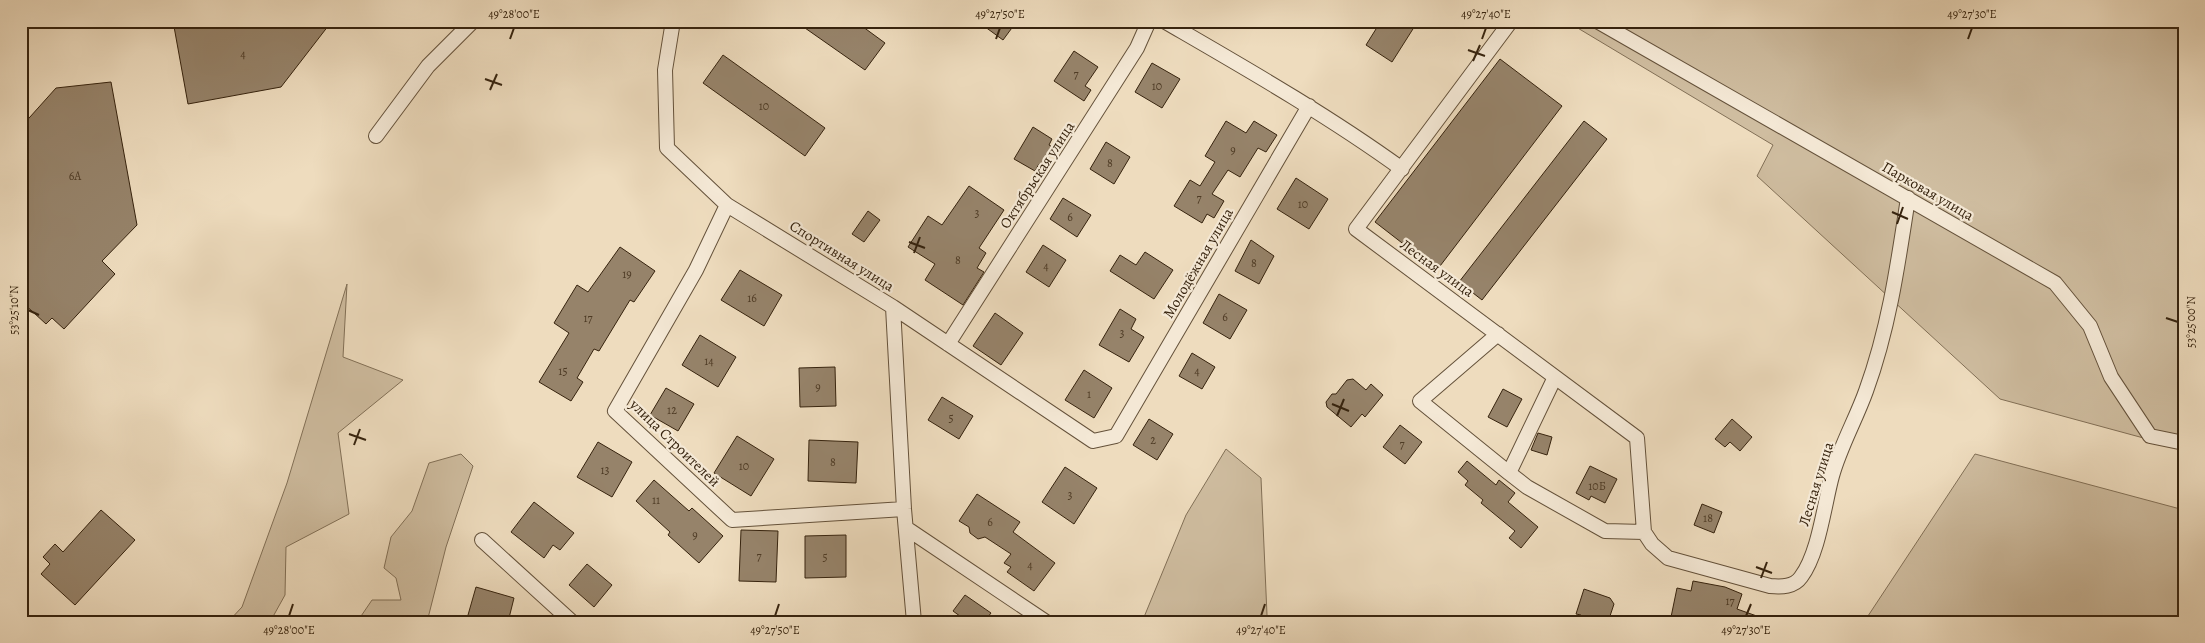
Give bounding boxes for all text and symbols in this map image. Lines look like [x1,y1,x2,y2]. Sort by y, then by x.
text: 49°28'00"E [488,6,540,22]
text: 49°27'50"E [975,6,1025,22]
text: 49°27'40"E [1461,6,1511,22]
text: 49°27'30"E [1947,6,1997,22]
house number: 4 [240,46,246,62]
house number: 7 [1073,66,1079,82]
house number: 10 [1152,78,1162,94]
house number: 10 [759,98,769,114]
street label: Октябрьская улица [995,118,1079,232]
house number: 9 [1230,142,1236,158]
house number: 8 [1107,155,1113,171]
street label: Парковая улица [1878,157,1978,225]
house number: 6А [69,168,82,184]
house number: 7 [1196,190,1202,206]
house number: 10 [1298,196,1308,212]
street label: Молодёжная улица [1158,204,1238,322]
house number: 3 [975,205,980,221]
house number: 6 [1067,209,1073,225]
street label: Спортивная улица [786,216,898,296]
street label: Лесная улица [1396,234,1478,302]
house number: 8 [955,252,961,268]
house number: 8 [1251,255,1257,271]
house number: 4 [1043,258,1049,274]
house number: 19 [622,266,632,282]
text: 53°25'10"N [6,285,22,335]
house number: 16 [747,290,757,306]
text: 53°25'00"N [2183,296,2199,348]
house number: 6 [1222,309,1228,325]
house number: 17 [583,310,594,326]
house number: 3 [1120,325,1125,341]
house number: 14 [704,353,714,369]
house number: 15 [558,363,568,379]
house number: 4 [1194,363,1200,379]
house number: 9 [815,379,821,395]
house number: 1 [1087,386,1091,402]
street label: улица Строителей [625,394,725,491]
house number: 12 [667,402,677,418]
house number: 5 [948,410,954,426]
house number: 2 [1150,432,1156,448]
house number: 7 [1399,436,1405,452]
street label: Лесная улица [1794,439,1838,529]
house number: 8 [830,454,836,470]
house number: 10 [739,458,749,474]
house number: 13 [600,462,610,478]
house number: 10Б [1588,478,1606,494]
house number: 3 [1068,487,1073,503]
house number: 11 [652,492,660,508]
house number: 18 [1703,510,1713,526]
house number: 6 [987,514,993,530]
house number: 9 [692,527,698,543]
house number: 7 [756,548,762,564]
house number: 5 [822,549,828,565]
house number: 4 [1027,557,1033,573]
house number: 17 [1725,593,1736,609]
text: 49°28'00"E [263,622,315,638]
text: 49°27'50"E [750,622,800,638]
text: 49°27'40"E [1236,622,1286,638]
text: 49°27'30"E [1721,622,1771,638]

